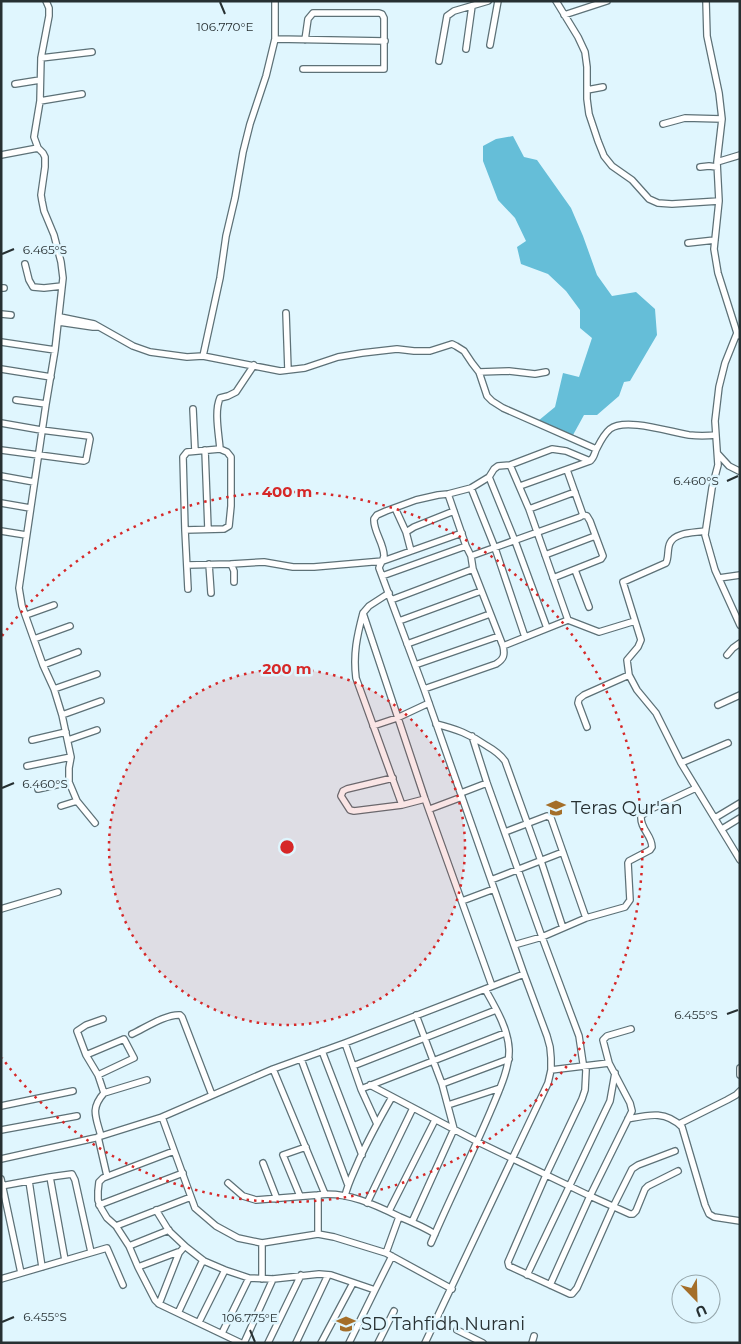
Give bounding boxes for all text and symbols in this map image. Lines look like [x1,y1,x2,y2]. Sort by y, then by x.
text: 106.770°E [196,19,254,34]
text: 6.465°S [23,242,67,257]
text: 6.460°S [673,473,719,488]
text: 400 m [262,482,312,501]
text: 200 m [262,659,312,678]
text: 6.460°S [22,776,68,791]
school or university icon: Teras Qur'an [545,797,567,819]
place label: Teras Qur'an [571,797,683,819]
centre of rings [278,838,296,856]
text: 6.455°S [674,1007,718,1022]
north arrow [671,1274,721,1324]
text: U [692,1301,710,1321]
text: 6.455°S [23,1309,67,1324]
text: 106.775°E [222,1310,278,1325]
school or university icon: SD Tahfidh Nurani [335,1313,357,1335]
place label: SD Tahfidh Nurani [361,1313,525,1335]

